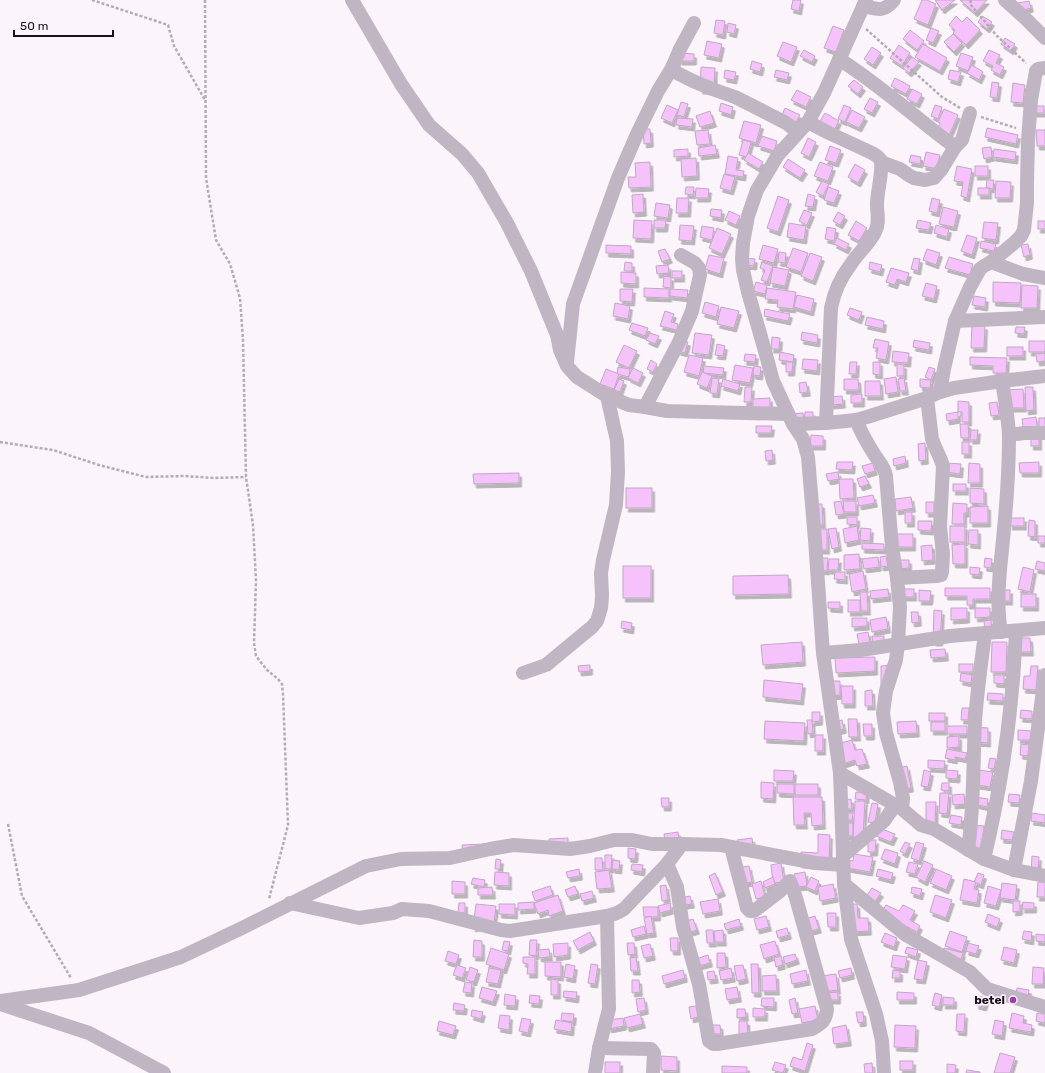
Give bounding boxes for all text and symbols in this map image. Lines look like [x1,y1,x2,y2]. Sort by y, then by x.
scale bar [14,12,113,38]
text: 50 m [20,19,48,33]
place label: betel [974,993,1005,1007]
marker: betel [1008,995,1018,1005]

